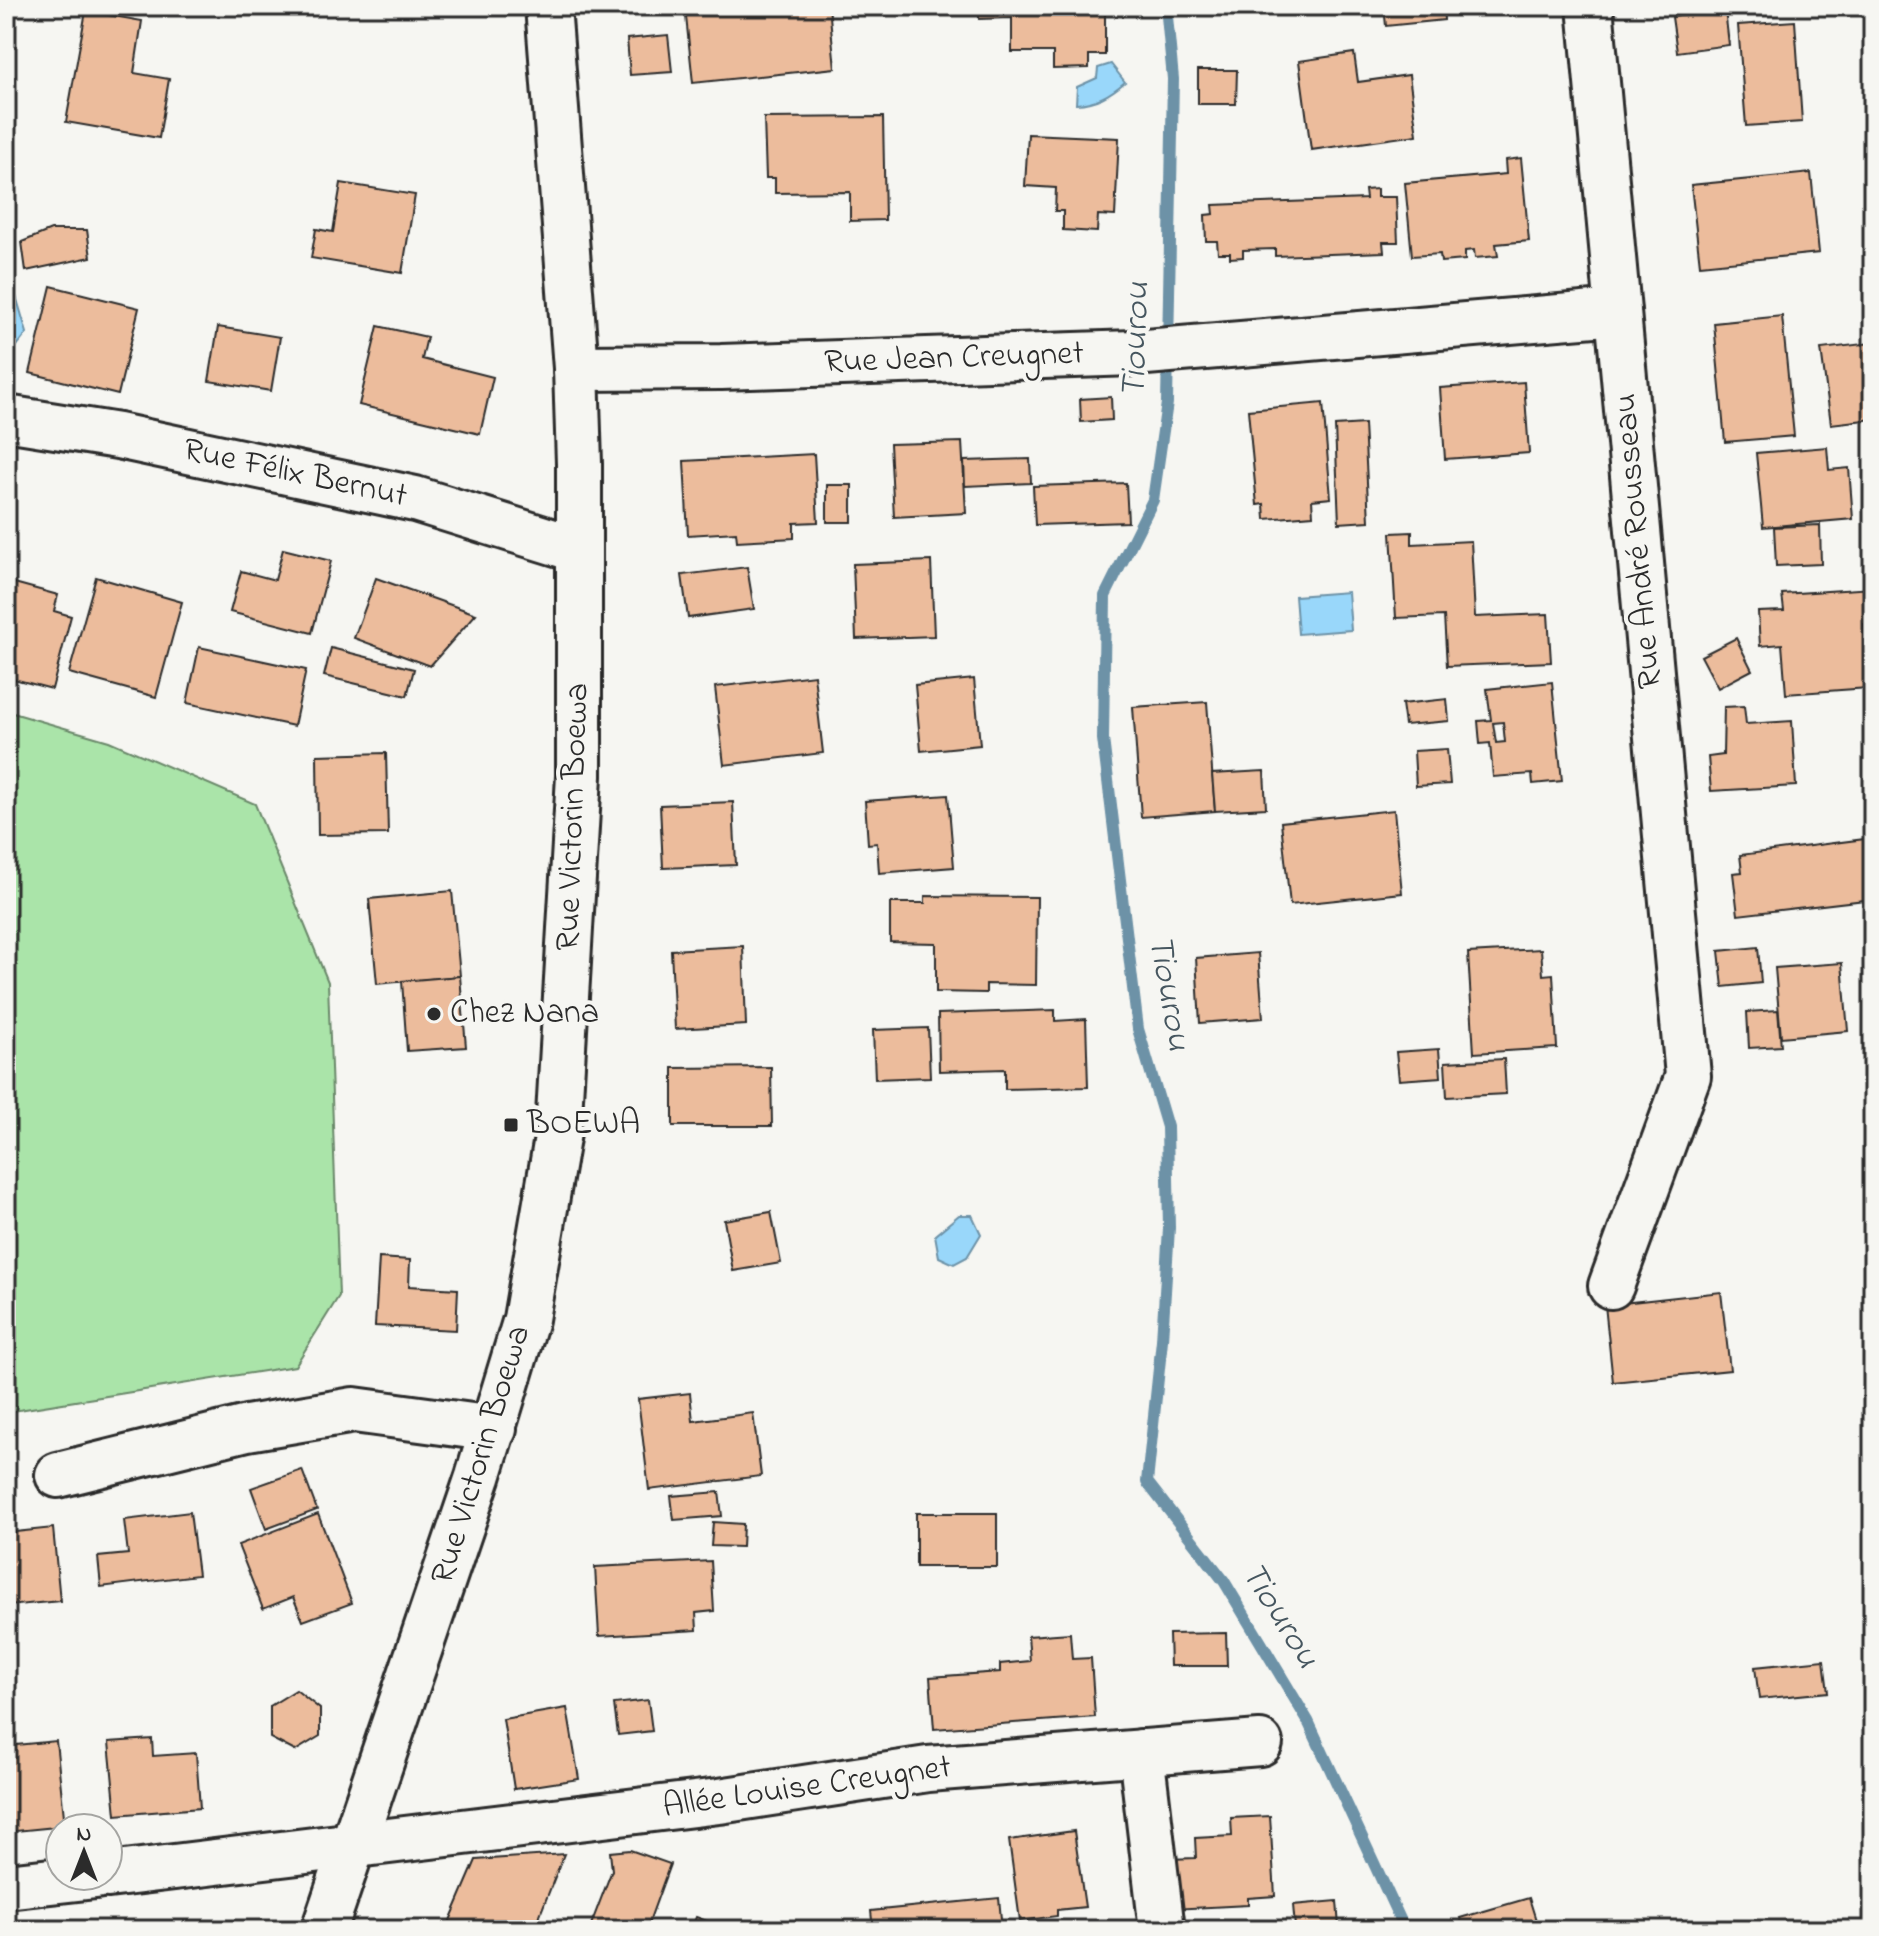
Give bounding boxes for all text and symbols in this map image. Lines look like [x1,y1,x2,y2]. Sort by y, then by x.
water label: Tiourou [1108,281,1166,399]
street label: Rue Jean Creugnet [823,329,1085,389]
street label: Rue André Rousseau [1601,391,1677,691]
street label: Rue Félix Bernut [178,426,412,522]
street label: Rue Victorin Boewa [544,682,604,952]
water label: Tiourou [1132,931,1204,1055]
place label: Chez Nana [450,989,599,1039]
marker: Chez Nana [425,1005,443,1023]
place label: BOEWA [526,1100,640,1150]
marker: BOEWA [502,1116,520,1134]
street label: Rue Victorin Boewa [419,1319,545,1591]
water label: Tiourou [1226,1552,1332,1680]
street label: Allée Louise Creugnet [660,1743,954,1833]
north arrow [44,1812,124,1892]
text: N [77,1819,91,1851]

